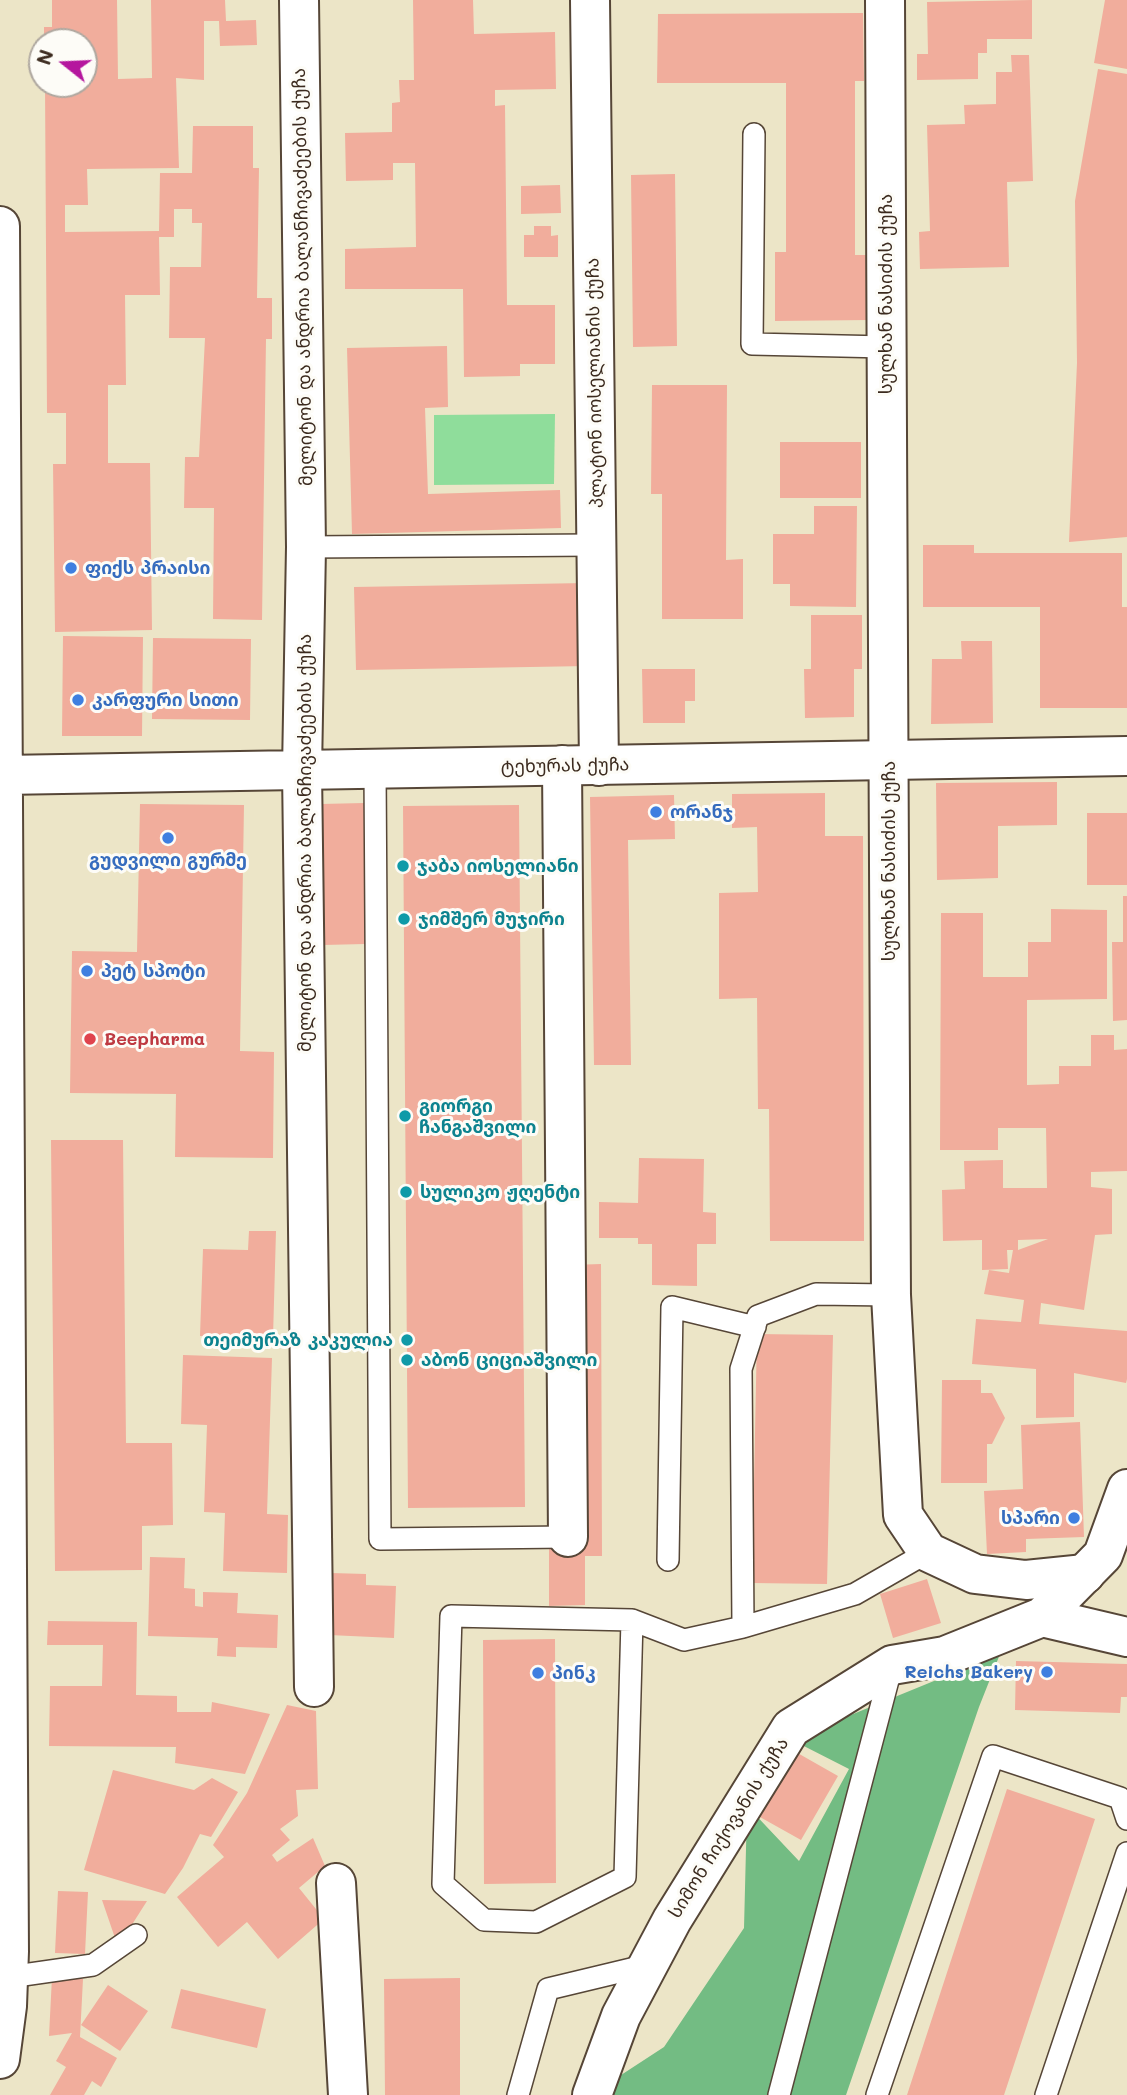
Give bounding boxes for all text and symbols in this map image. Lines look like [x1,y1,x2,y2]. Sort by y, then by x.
north arrow [28,28,98,98]
text: N [30,46,59,68]
street label: მელიტონ და ანდრია ბალანჩივაძეების ქუჩა [289,68,317,486]
street label: სულხან ნასიძის ქუჩა [875,194,897,394]
street label: პლატონ იოსელიანის ქუჩა [582,258,608,508]
place label: ფიქს პრაისი [85,557,211,579]
marker: ფიქს პრაისი [63,560,79,576]
street label: მელიტონ და ანდრია ბალანჩივაძეების ქუჩა [294,634,316,1052]
place label: კარფური სითი [92,689,239,711]
marker: კარფური სითი [70,692,86,708]
street label: ტეხურას ქუჩა [500,754,630,778]
street label: სულხან ნასიძის ქუჩა [878,761,900,961]
place label: ორანჯ [670,801,733,823]
marker: ორანჯ [648,804,664,820]
marker: გუდვილი გურმე [160,830,176,846]
place label: გუდვილი გურმე [89,849,247,871]
place label: ჯაბა იოსელიანი [417,855,579,877]
marker: ჯაბა იოსელიანი [395,858,411,874]
place label: ჯიმშერ მუჯირი [418,908,565,930]
marker: ჯიმშერ მუჯირი [396,911,412,927]
place label: პეტ სპოტი [101,960,206,982]
marker: პეტ სპოტი [79,963,95,979]
place label: Beepharma [104,1028,205,1050]
marker: Beepharma [82,1031,98,1047]
place label: გიორგი ჩანგაშვილი [419,1095,536,1138]
marker: გიორგი ჩანგაშვილი [397,1108,413,1124]
place label: სულიკო ჟღენტი [420,1181,580,1203]
marker: სულიკო ჟღენტი [398,1184,414,1200]
place label: თეიმურაზ კაკულია [203,1329,393,1351]
marker: თეიმურაზ კაკულია [399,1332,415,1348]
place label: აბონ ციციაშვილი [421,1349,597,1371]
marker: აბონ ციციაშვილი [399,1352,415,1368]
place label: სპარი [1001,1507,1060,1529]
marker: სპარი [1066,1510,1082,1526]
place label: Reichs Bakery [904,1661,1033,1683]
place label: პინკ [552,1662,596,1684]
marker: Reichs Bakery [1039,1664,1055,1680]
marker: პინკ [530,1665,546,1681]
street label: სიმონ ჩიქოვანის ქუჩა [664,1734,794,1922]

